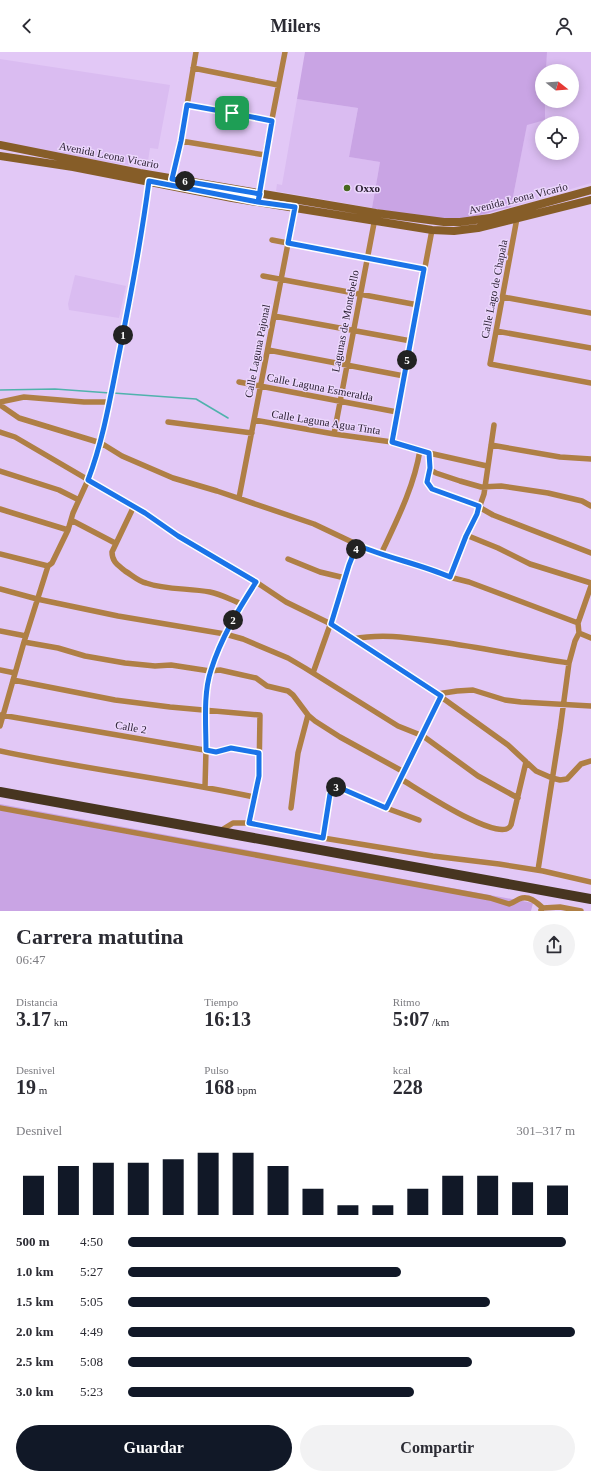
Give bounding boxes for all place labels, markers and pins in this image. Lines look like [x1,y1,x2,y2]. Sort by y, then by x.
pin [215,96,249,130]
pin: 6 [175,171,195,191]
place label: Oxxo [355,182,381,194]
marker: Oxxo [342,183,352,193]
pin: 1 [113,325,133,345]
pin: 5 [397,350,417,370]
pin: 4 [346,539,366,559]
pin: 2 [223,610,243,630]
pin: 3 [326,777,346,797]

